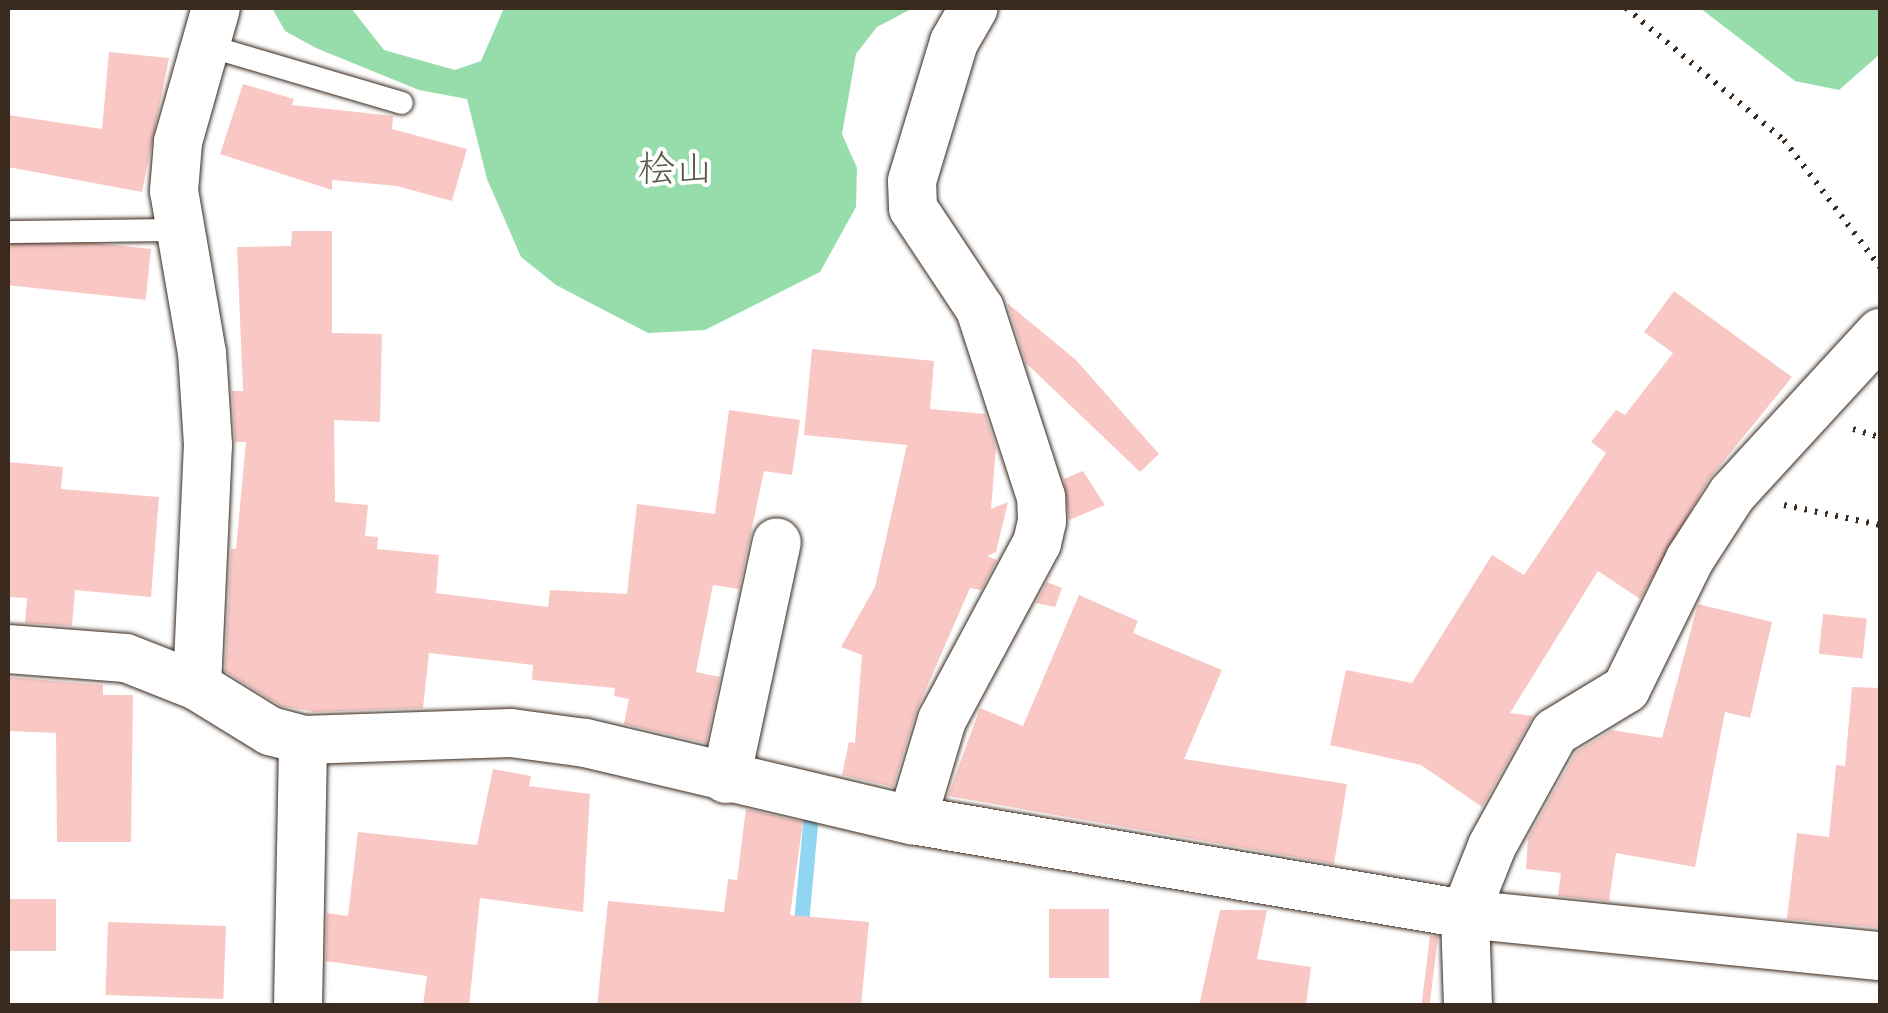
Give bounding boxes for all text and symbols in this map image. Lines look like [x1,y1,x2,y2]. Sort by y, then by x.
park label: 桧山 [637,145,713,191]

